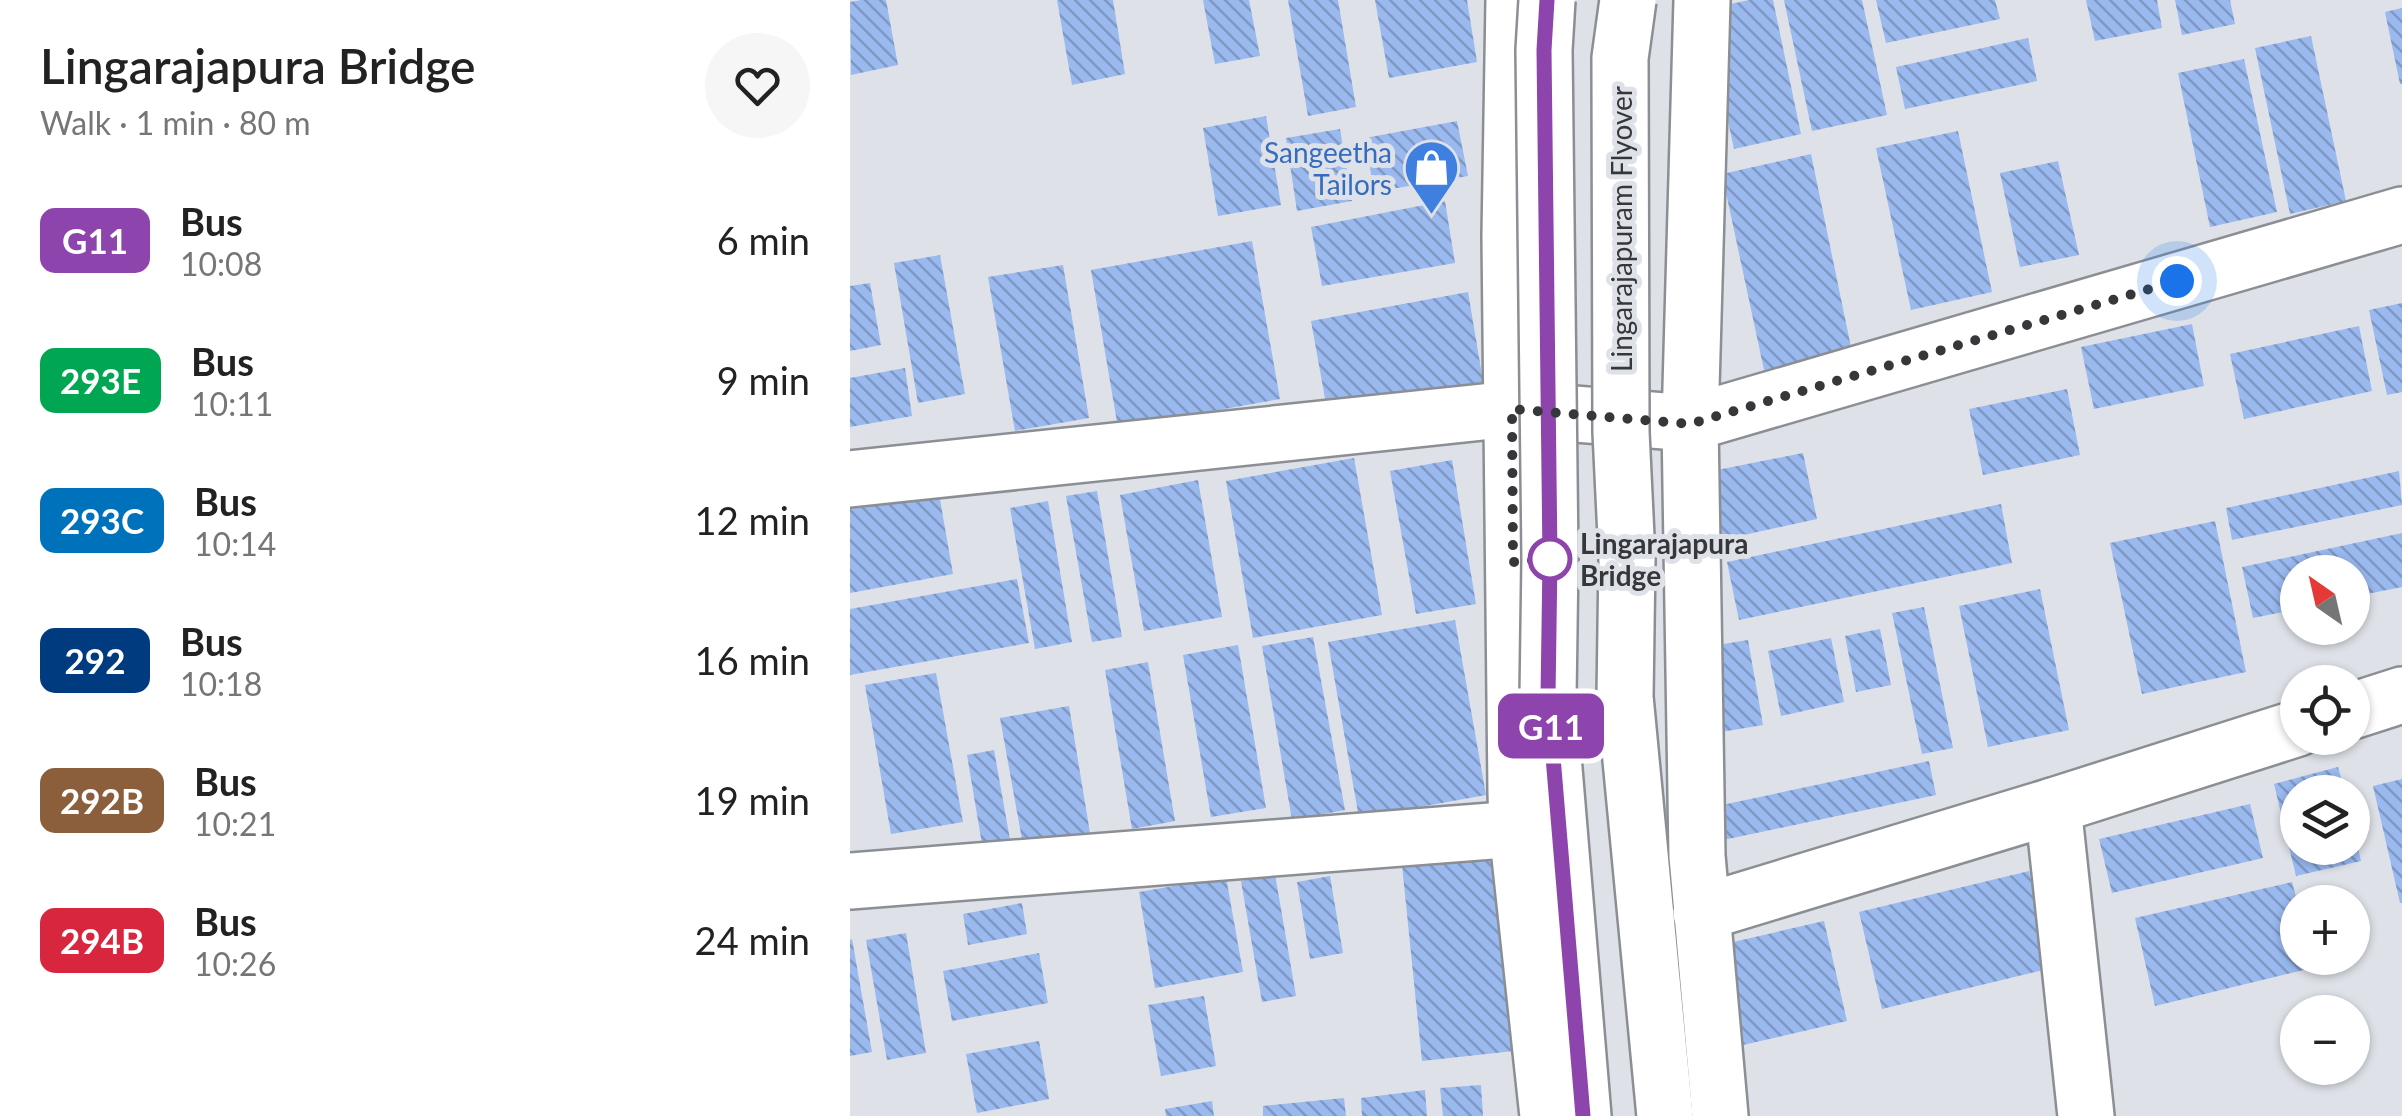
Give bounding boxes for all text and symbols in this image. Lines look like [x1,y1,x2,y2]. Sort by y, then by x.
button: heart [705,33,810,138]
text: Lingarajapura Bridge [40,37,476,94]
street label: Lingarajapuram Flyover [1604,86,1638,372]
text: Walk · 1 min · 80 m [40,103,311,142]
place label: Sangeetha Tailors [1264,135,1392,201]
shop icon: Sangeetha Tailors [1401,138,1461,217]
text: Bus [180,198,243,244]
text: 6 min [717,217,810,263]
text: G11 [62,219,128,261]
text: 10:08 [180,244,262,283]
your location [2152,256,2202,306]
text: Bus [191,338,254,384]
text: 9 min [717,357,810,403]
text: 293E [60,359,141,401]
text: 10:11 [191,384,273,423]
text: Bus [194,478,257,524]
text: 12 min [695,497,810,543]
text: 293C [60,499,144,541]
text: 10:14 [194,524,276,563]
place label: Lingarajapura Bridge [1580,526,1748,592]
marker: Lingarajapura Bridge [1529,538,1571,580]
north arrow [2280,555,2370,645]
map controls [2280,555,2370,1085]
text: Bus [180,618,243,664]
text: 16 min [695,637,810,683]
text: 292 [65,639,125,681]
text: 10:18 [180,664,262,703]
button: locate [2280,665,2370,755]
line badge: G11 [1494,694,1608,758]
text: G11 [1518,705,1584,747]
text: Bus [194,758,257,804]
button: layers [2280,775,2370,865]
text: 19 min [695,777,810,823]
text: 292B [60,779,144,821]
text: 10:21 [194,804,276,843]
button: + [2280,885,2370,975]
text: Bus [194,898,257,944]
text: 24 min [695,917,810,963]
text: 294B [60,919,144,961]
text: 10:26 [194,944,276,983]
button: − [2280,995,2370,1085]

